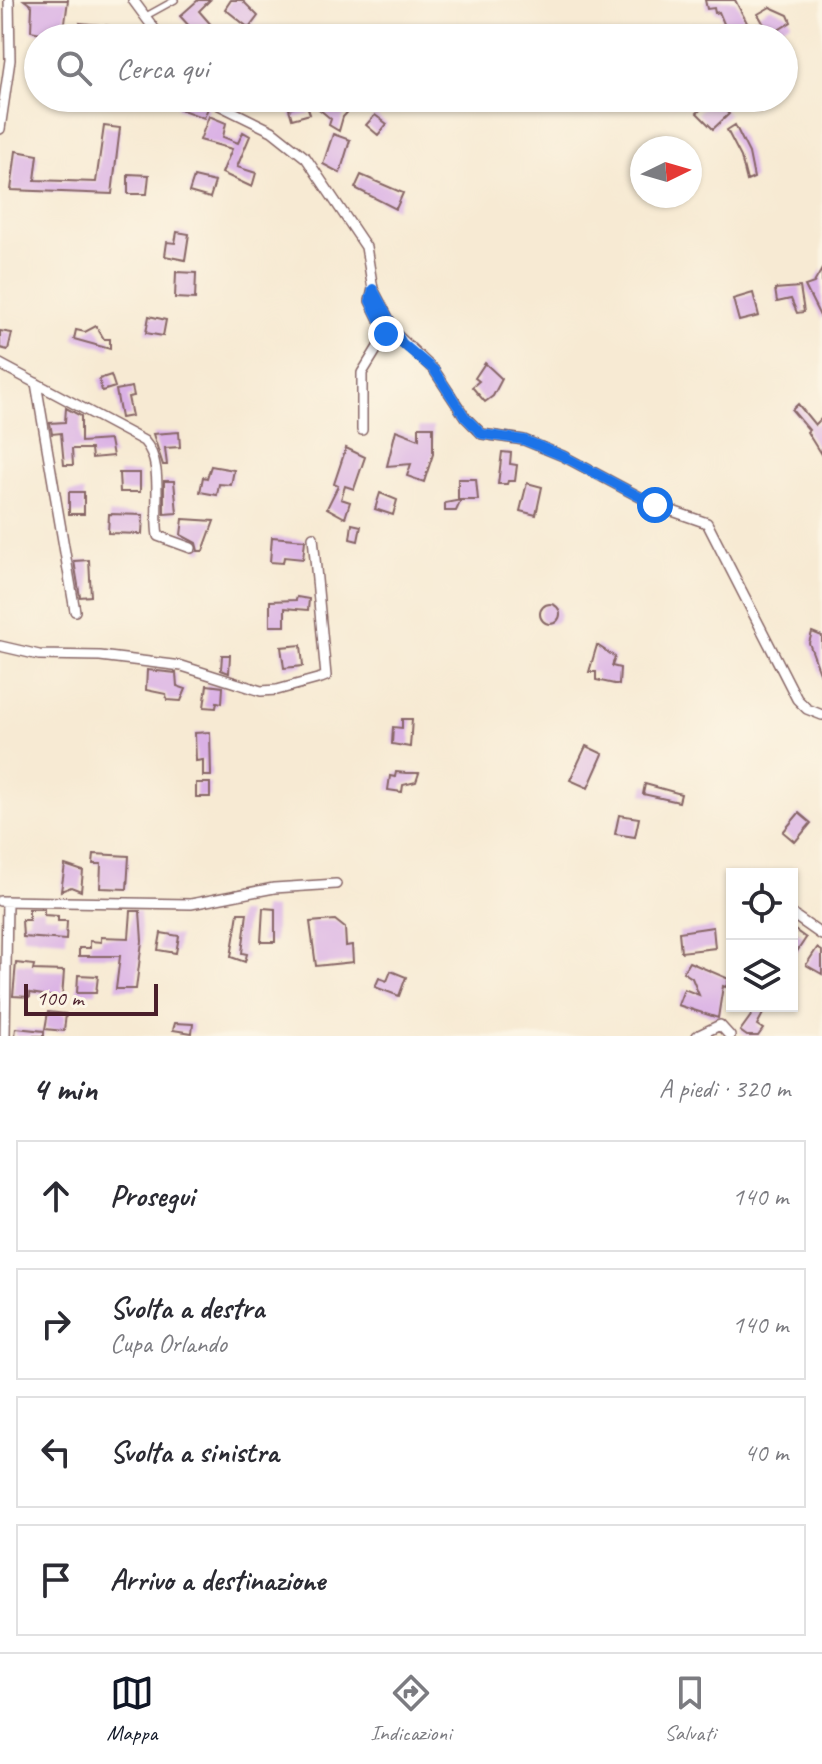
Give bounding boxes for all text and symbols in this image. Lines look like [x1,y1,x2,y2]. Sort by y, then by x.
search box [24,24,798,112]
icon: search [52,46,96,90]
text: Cerca qui [116,49,209,87]
north arrow [630,136,702,208]
route end [368,316,404,352]
route start [637,487,673,523]
map controls [726,868,798,1012]
button: locate [726,868,798,940]
button: layers [726,940,798,1012]
scale bar [24,980,158,1016]
text: 100 m [36,984,83,1012]
text: 4 min [32,1067,97,1110]
text: A piedi · 320 m [659,1072,790,1105]
icon: ahead [34,1174,78,1218]
text: Prosegui [110,1177,194,1215]
text: 140 m [732,1180,788,1213]
text: Svolta a destra [110,1289,264,1327]
icon: right [34,1302,78,1346]
text: 140 m [732,1308,788,1341]
text: Cupa Orlando [110,1327,227,1360]
icon: left [34,1430,78,1474]
text: Svolta a sinistra [110,1433,279,1471]
text: 40 m [744,1436,788,1469]
icon: arrive [34,1558,78,1602]
text: Arrivo a destinazione [110,1561,325,1599]
tab: Mappa [106,1671,157,1747]
tab: Indicazioni [370,1671,451,1747]
tab: Salvati [664,1671,716,1747]

